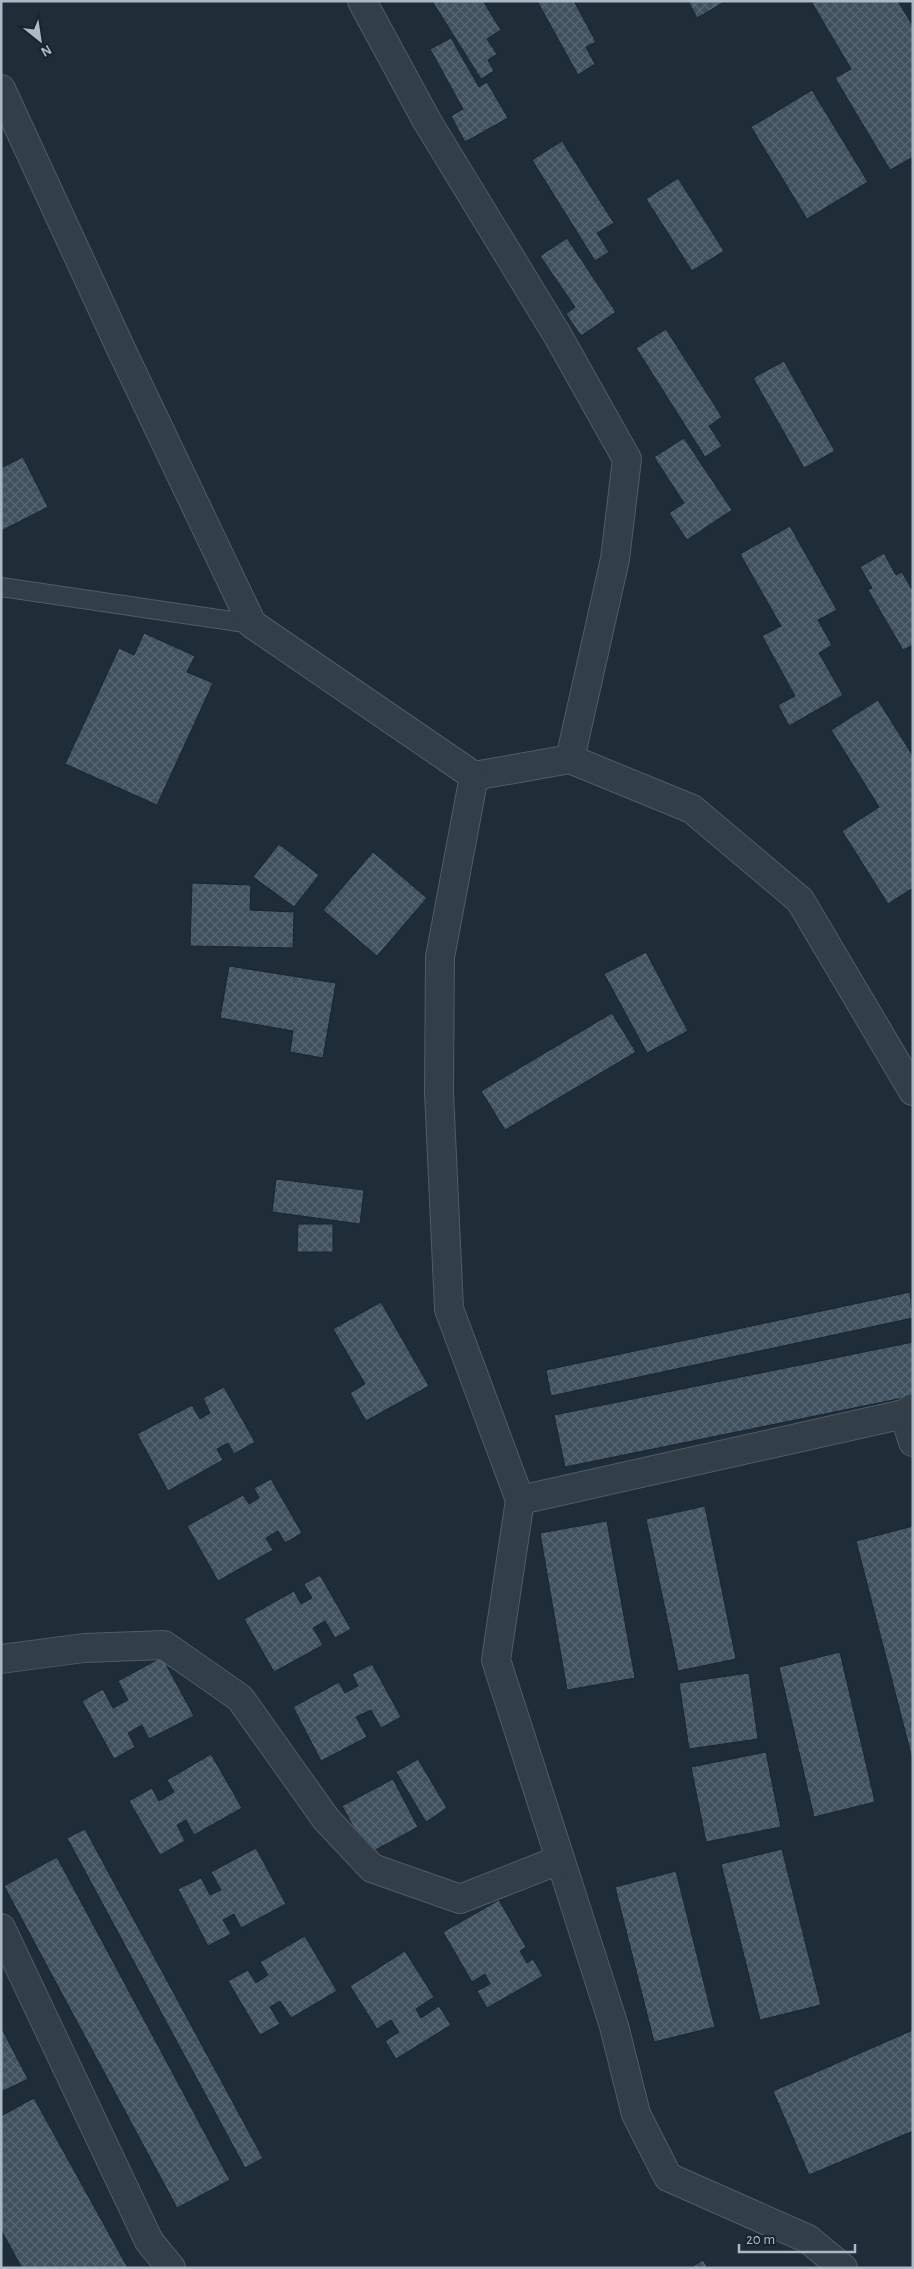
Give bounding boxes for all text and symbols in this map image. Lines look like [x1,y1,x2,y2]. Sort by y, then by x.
north arrow [15,15,65,65]
text: N [38,42,54,59]
scale bar [739,2222,855,2254]
text: 20 m [746,2232,775,2247]

